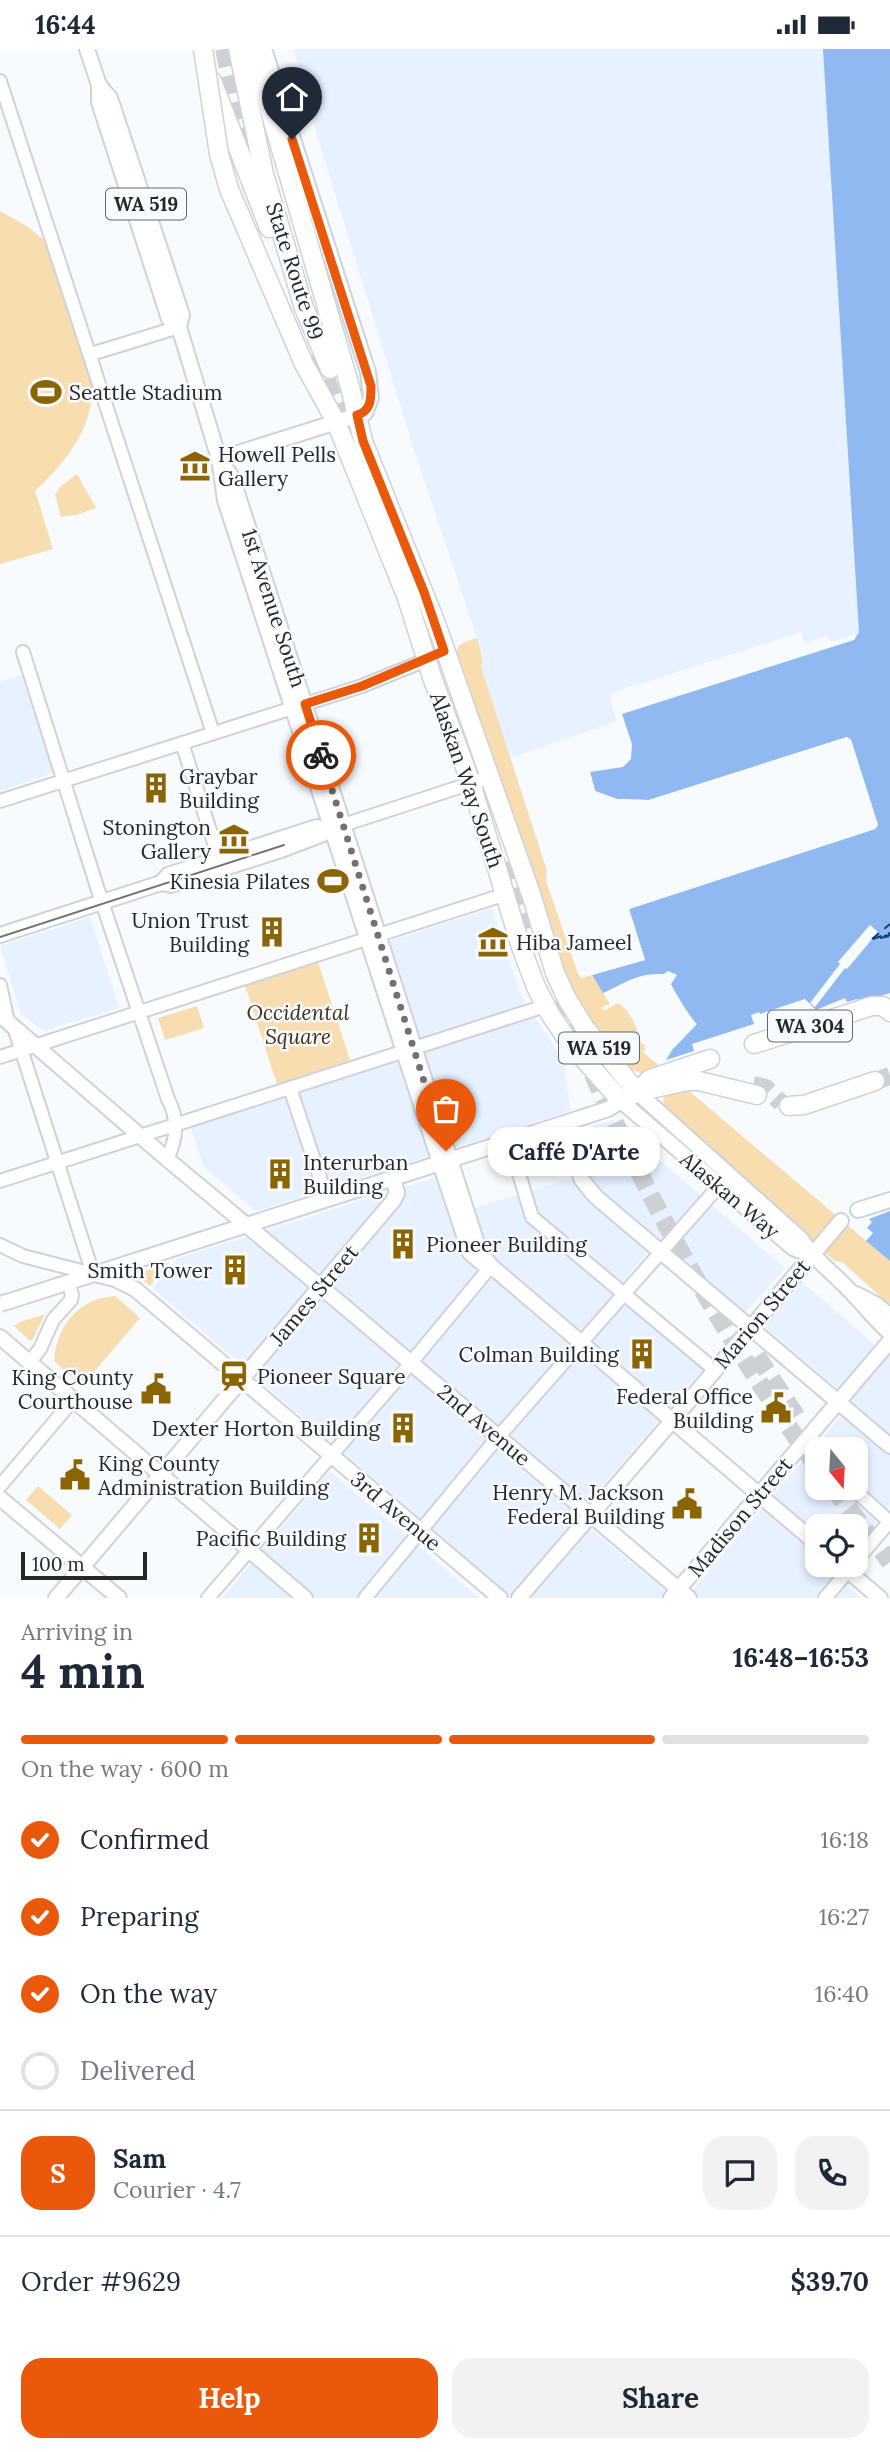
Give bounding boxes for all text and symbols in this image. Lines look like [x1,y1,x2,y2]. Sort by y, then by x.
text: 16:44 [35,8,96,41]
pin [262,67,322,139]
icon: home [273,78,311,116]
road number: WA 519 [106,189,186,219]
street label: State Route 99 [260,199,330,343]
sports icon: Seattle Stadium [29,375,63,409]
place label: Seattle Stadium [69,379,223,406]
place label: Howell Pells Gallery [218,441,336,492]
museum icon: Howell Pells Gallery [178,449,212,483]
street label: 1st Avenue South [236,525,312,691]
street label: Alaskan Way South [424,687,510,872]
courier [286,720,356,790]
icon: bike [302,736,340,774]
place label: Graybar Building [179,763,259,814]
building icon: Graybar Building [139,771,173,805]
place label: Stonington Gallery [103,814,211,865]
museum icon: Stonington Gallery [217,822,251,856]
sports icon: Kinesia Pilates [316,864,350,898]
place label: Kinesia Pilates [169,868,310,895]
place label: Union Trust Building [131,907,250,958]
building icon: Union Trust Building [255,915,289,949]
museum icon: Hiba Jameel [476,925,510,959]
place label: Hiba Jameel [516,929,632,956]
park label: Occidental Square [247,999,350,1050]
road number: WA 304 [768,1011,852,1042]
road number: WA 519 [559,1033,639,1064]
pin [416,1079,476,1151]
icon: bag [427,1090,465,1128]
callout: Caffé D'Arte [488,1127,660,1175]
text: Caffé D'Arte [508,1137,640,1166]
street label: Alaskan Way [674,1145,785,1244]
place label: Interurban Building [303,1149,409,1200]
building icon: Interurban Building [263,1157,297,1191]
building icon: Pioneer Building [386,1227,420,1261]
place label: Pioneer Building [426,1231,587,1258]
street label: James Street [263,1238,365,1352]
building icon: Smith Tower [218,1253,252,1287]
street label: Marion Street [708,1253,816,1374]
place label: Smith Tower [87,1257,212,1284]
building icon: Colman Building [625,1337,659,1371]
place label: Colman Building [459,1341,619,1368]
station icon: Pioneer Square [217,1359,251,1393]
place label: Pioneer Square [257,1363,406,1390]
place label: King County Courthouse [12,1364,133,1415]
public building icon: King County Courthouse [139,1372,173,1406]
street label: 2nd Avenue [432,1378,536,1472]
place label: Federal Office Building [616,1383,753,1434]
public building icon: Federal Office Building [759,1391,793,1425]
building icon: Dexter Horton Building [386,1411,420,1445]
place label: Dexter Horton Building [152,1415,380,1442]
north arrow [805,1437,868,1500]
map controls [805,1437,868,1577]
place label: King County Administration Building [97,1450,329,1501]
street label: Madison Street [682,1451,799,1583]
public building icon: King County Administration Building [58,1458,92,1492]
street label: 3rd Avenue [345,1465,447,1557]
place label: Henry M. Jackson Federal Building [492,1479,664,1530]
public building icon: Henry M. Jackson Federal Building [670,1487,704,1521]
button: locate [805,1514,868,1577]
building icon: Pacific Building [352,1521,386,1555]
place label: Pacific Building [196,1525,346,1552]
scale bar [21,1549,147,1581]
text: 100 m [32,1552,85,1576]
text: Arriving in [21,1617,133,1646]
text: 16:48–16:53 [733,1641,869,1674]
text: 4 min [21,1642,145,1701]
text: On the way · 600 m [21,1754,229,1783]
icon: check [21,1821,59,1859]
text: Confirmed [80,1823,209,1856]
text: 16:18 [820,1825,869,1854]
icon: check [21,1898,59,1936]
text: Preparing [80,1900,199,1933]
text: 16:27 [819,1902,869,1931]
icon: check [21,1975,59,2013]
text: On the way [80,1977,217,2010]
text: 16:40 [815,1979,869,2008]
text: Delivered [80,2054,196,2087]
button: chat [703,2136,777,2210]
button: phone [795,2136,869,2210]
text: Sam [113,2142,166,2175]
text: S [50,2157,66,2190]
text: Courier · 4.7 [113,2175,241,2204]
text: Order #9629 [21,2265,181,2298]
text: $39.70 [791,2265,869,2298]
button: Help [21,2358,438,2438]
button: Share [452,2358,869,2438]

